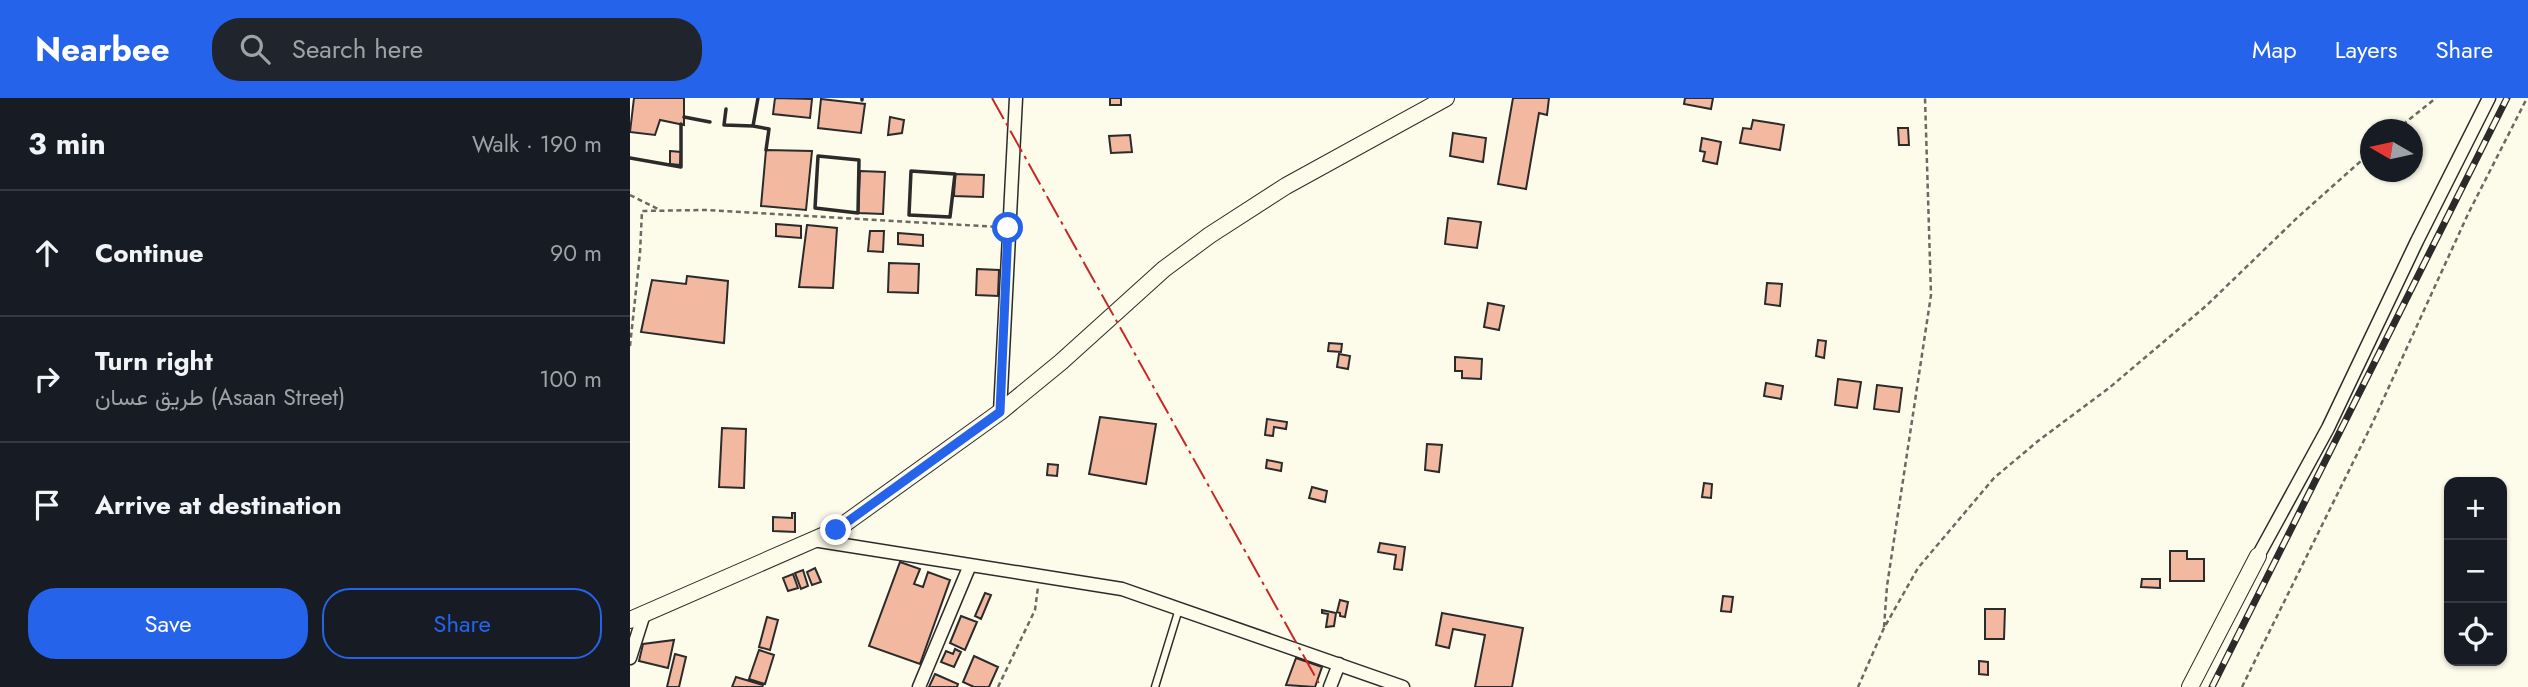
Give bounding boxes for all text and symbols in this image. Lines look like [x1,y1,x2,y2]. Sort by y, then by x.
search box [212,18,702,81]
text: Nearbee [35,26,170,73]
icon: search [236,30,274,68]
text: Search here [292,30,423,68]
text: Map [2252,32,2297,67]
text: Layers [2335,32,2397,67]
text: Share [2435,32,2493,67]
north arrow [2360,119,2423,182]
text: 3 min [28,122,106,165]
text: Walk · 190 m [472,127,602,161]
route start [992,212,1023,243]
icon: ahead [28,234,66,272]
text: Continue [95,234,204,272]
text: 90 m [550,236,602,270]
text: Turn right [95,342,213,380]
icon: right [28,360,66,398]
text: 100 m [539,362,602,396]
text: طريق عسان (Asaan Street) [95,380,345,414]
map controls [2444,477,2507,666]
button: + [2444,477,2507,540]
icon: arrive [28,486,66,524]
text: Arrive at destination [95,486,342,524]
route end [820,514,851,545]
button: − [2444,540,2507,603]
button: Save [28,588,308,659]
button: Share [322,588,602,659]
button: locate [2444,603,2507,666]

